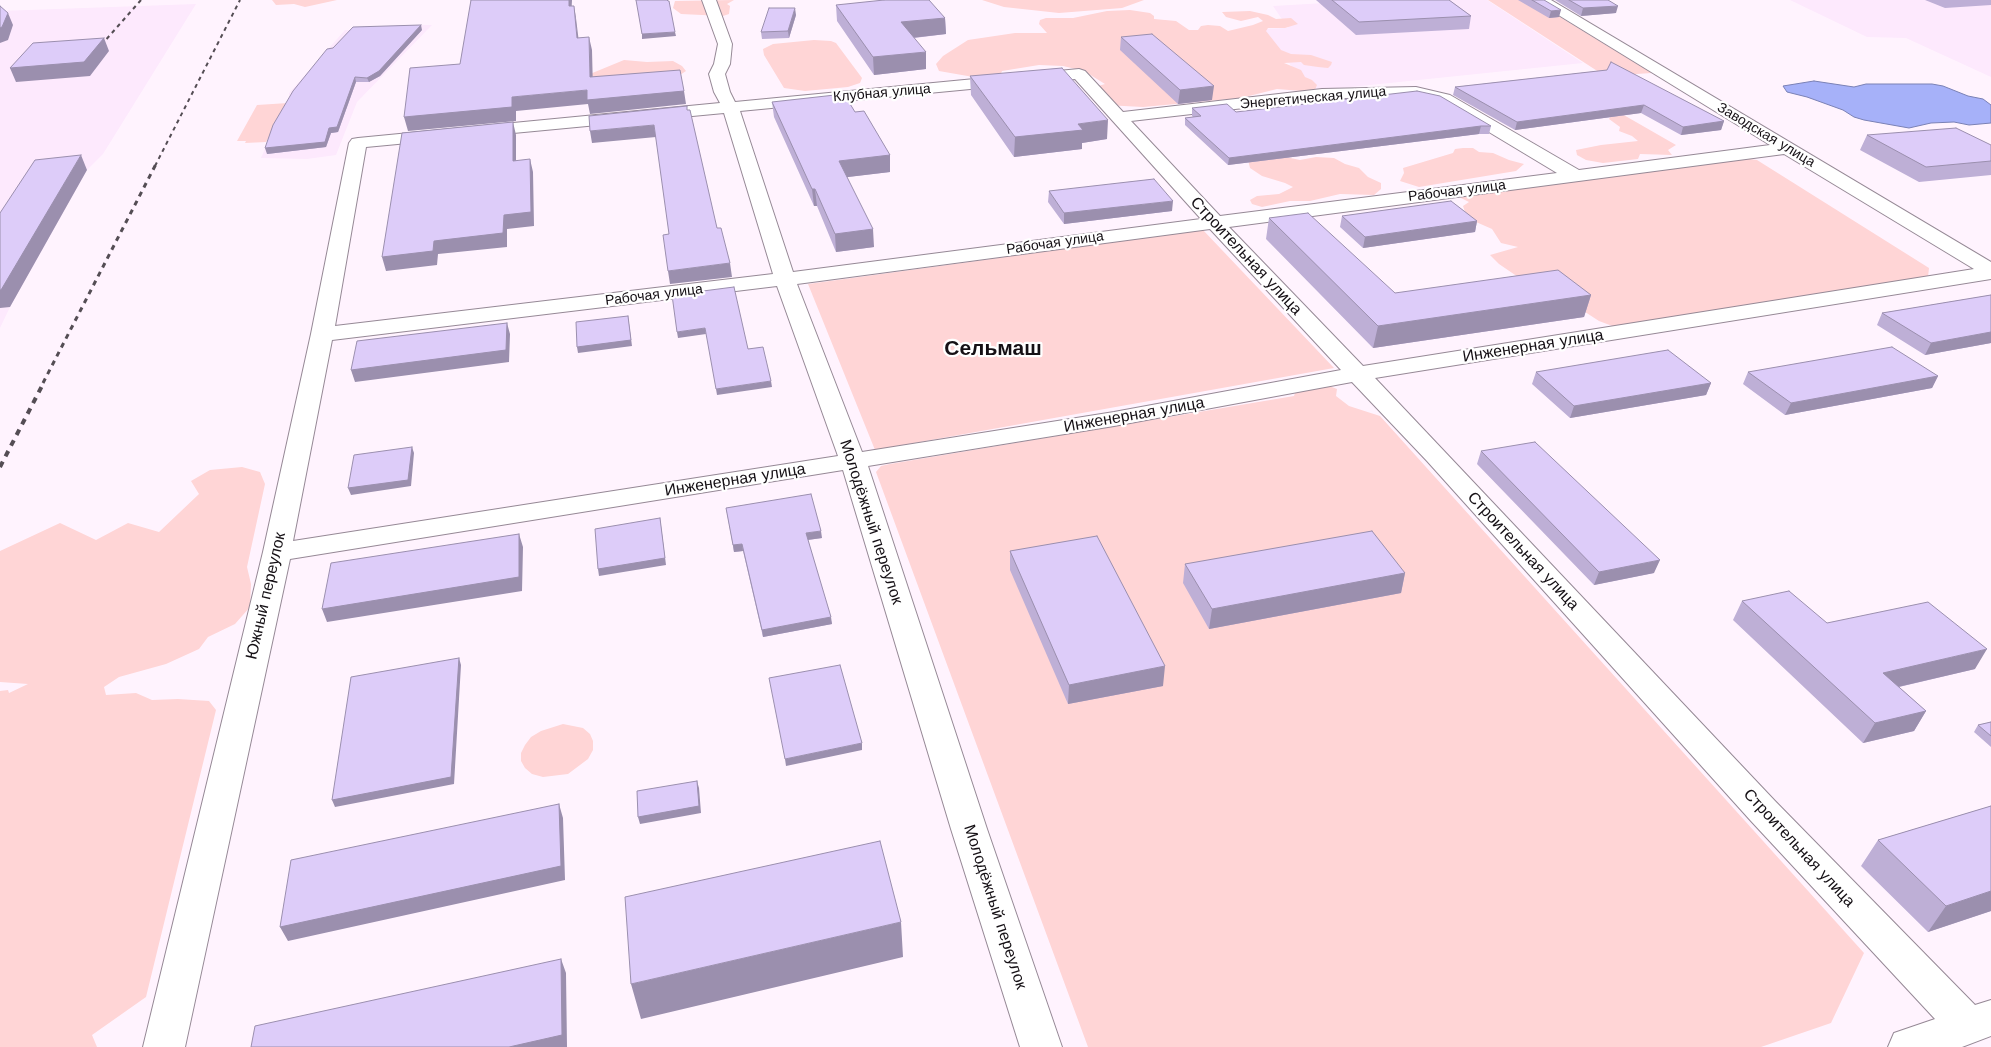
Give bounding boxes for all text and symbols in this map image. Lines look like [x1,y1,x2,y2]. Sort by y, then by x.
street label: Клубная улица [833,80,931,106]
street label: Энергетическая улица [1239,83,1387,113]
street label: Заводская улица [1714,99,1818,171]
street label: Рабочая улица [1407,177,1507,205]
street label: Строительная улица [1186,193,1306,319]
street label: Рабочая улица [1005,228,1105,258]
street label: Рабочая улица [604,281,704,309]
street label: Инженерная улица [1461,325,1605,367]
district label: Сельмаш [944,336,1042,362]
street label: Инженерная улица [1062,393,1206,437]
street label: Молодёжный переулок [835,437,907,607]
street label: Инженерная улица [663,459,807,501]
street label: Строительная улица [1463,488,1583,614]
street label: Южный переулок [242,531,290,661]
street label: Строительная улица [1739,785,1859,911]
street label: Молодёжный переулок [959,822,1031,992]

